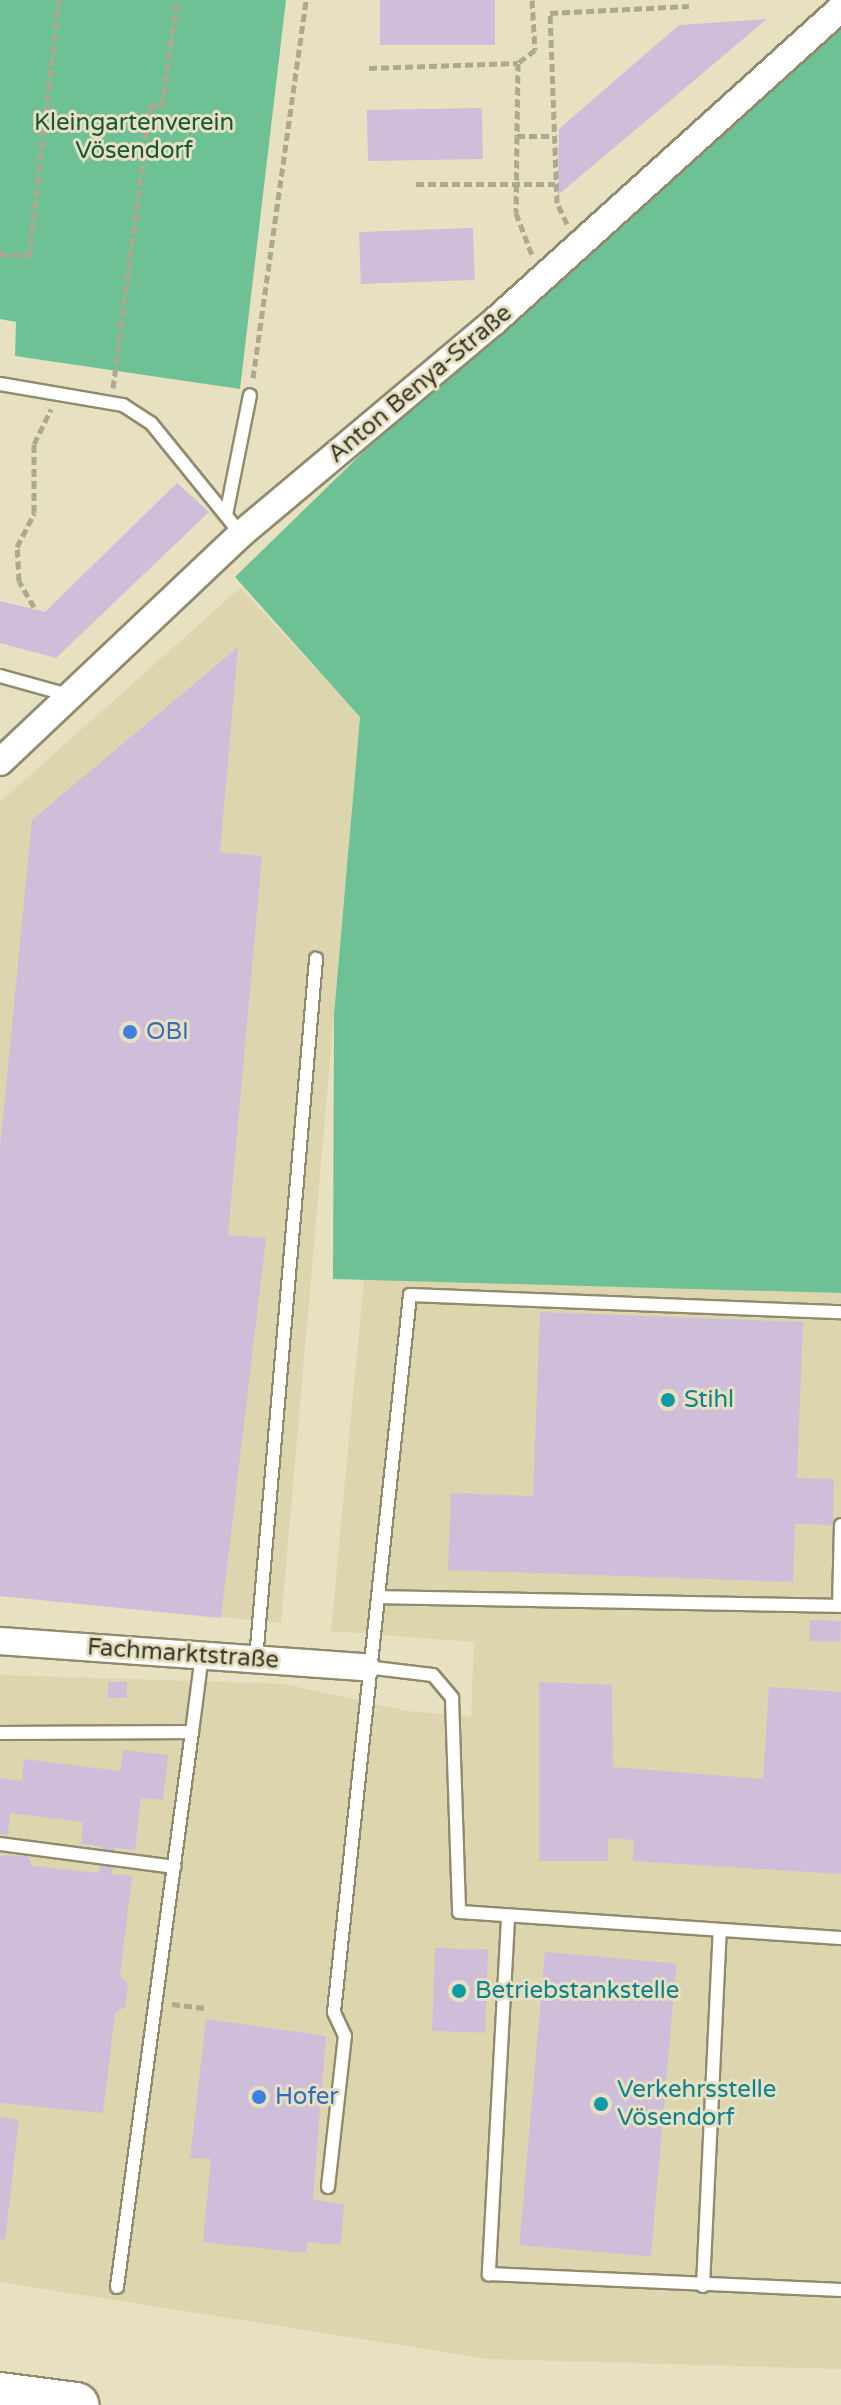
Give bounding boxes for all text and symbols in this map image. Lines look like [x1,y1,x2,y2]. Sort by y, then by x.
park label: Kleingartenverein Vösendorf [34,109,234,165]
street label: Anton Benya-Straße [322,299,518,469]
place label: OBI [146,1018,189,1046]
marker: OBI [121,1023,139,1041]
place label: Stihl [684,1386,734,1414]
marker: Stihl [659,1391,677,1409]
street label: Fachmarktstraße [86,1633,280,1675]
place label: Betriebstankstelle [475,1977,679,2005]
marker: Betriebstankstelle [450,1982,468,2000]
place label: Verkehrsstelle Vösendorf [617,2076,776,2132]
place label: Hofer [275,2083,339,2111]
marker: Hofer [250,2088,268,2106]
marker: Verkehrsstelle Vösendorf [592,2095,610,2113]

